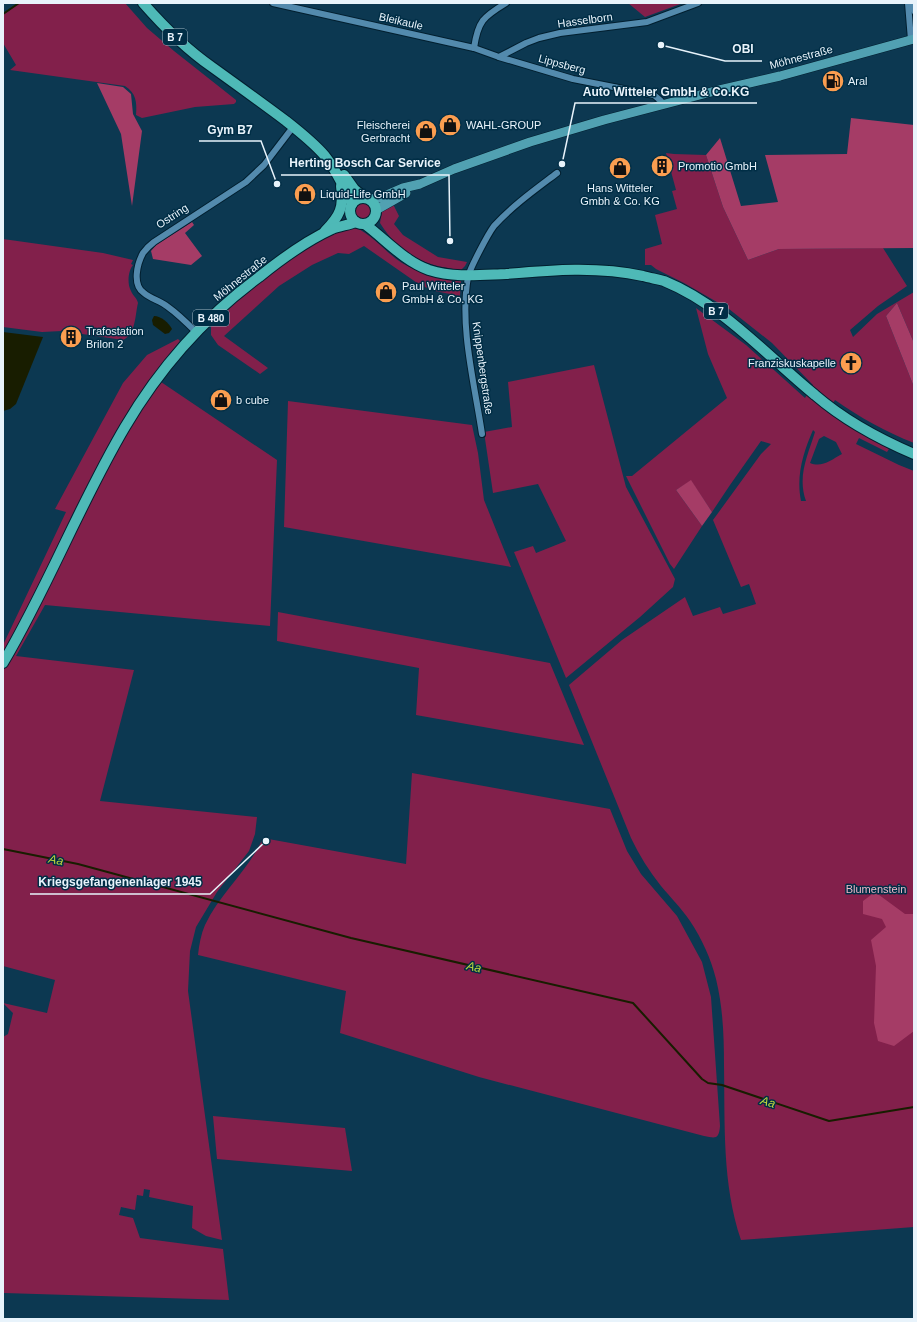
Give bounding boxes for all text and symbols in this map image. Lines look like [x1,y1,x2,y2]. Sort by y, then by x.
street label: Bleikaule [378,10,424,32]
street label: Hasselborn [557,10,613,30]
road number: B 7 [163,29,187,45]
callout: OBI [725,37,762,61]
text: OBI [732,42,754,56]
street label: Möhnestraße [768,43,834,71]
street label: Lippsberg [537,52,587,76]
fuel station icon: Aral [820,68,846,94]
place label: Aral [848,75,868,87]
callout: Auto Witteler GmbH & Co.KG [575,79,757,103]
text: Auto Witteler GmbH & Co.KG [583,85,749,99]
shop icon: WAHL-GROUP [437,112,463,138]
callout: Gym B7 [199,117,261,141]
shop icon: Fleischerei Gerbracht [413,118,439,144]
place label: Fleischerei Gerbracht [357,119,410,144]
place label: WAHL-GROUP [466,119,541,131]
text: Gym B7 [207,123,253,137]
callout: Herting Bosch Car Service [281,151,449,175]
building icon: Promotio GmbH [649,153,675,179]
shop icon: Hans Witteler Gmbh & Co. KG [607,155,633,181]
text: Herting Bosch Car Service [289,156,441,170]
place label: Promotio GmbH [678,160,757,172]
shop icon: Liquid-Life GmbH [292,181,318,207]
place label: Hans Witteler Gmbh & Co. KG [580,182,660,207]
place label: Liquid-Life GmbH [320,188,406,200]
street label: Ostring [154,201,190,231]
street label: Möhnestraße [211,253,269,303]
shop icon: Paul Witteler GmbH & Co. KG [373,279,399,305]
place label: Paul Witteler GmbH & Co. KG [402,280,483,305]
road number: B 7 [704,303,728,319]
road number: B 480 [193,310,229,326]
street label: Knippenbergstraße [471,321,495,415]
building icon: Trafostation Brilon 2 [58,324,84,350]
place label: Trafostation Brilon 2 [86,325,144,350]
church icon: Franziskuskapelle [838,350,864,376]
place label: Franziskuskapelle [748,357,836,369]
shop icon: b cube [208,387,234,413]
place label: b cube [236,394,269,406]
water label: Aa [46,852,65,868]
callout: Kriegsgefangenenlager 1945 [30,870,210,894]
text: Kriegsgefangenenlager 1945 [38,875,202,889]
park label: Blumenstein [846,883,906,895]
water label: Aa [464,958,483,976]
water label: Aa [758,1093,777,1111]

